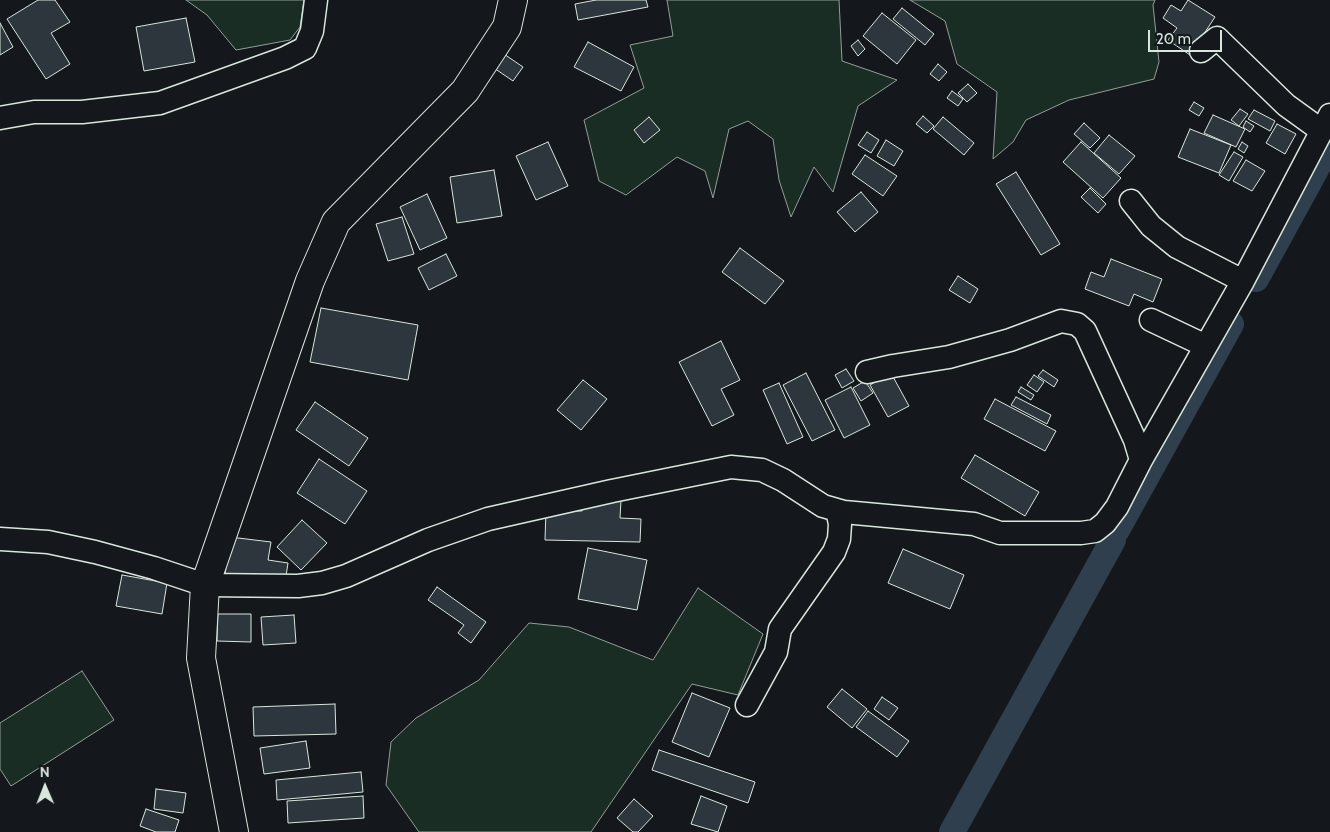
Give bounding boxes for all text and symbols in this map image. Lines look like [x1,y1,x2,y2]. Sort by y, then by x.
scale bar [1150,20,1224,52]
text: 20 m [1156,30,1191,48]
north arrow [20,762,70,812]
text: N [40,763,50,781]

